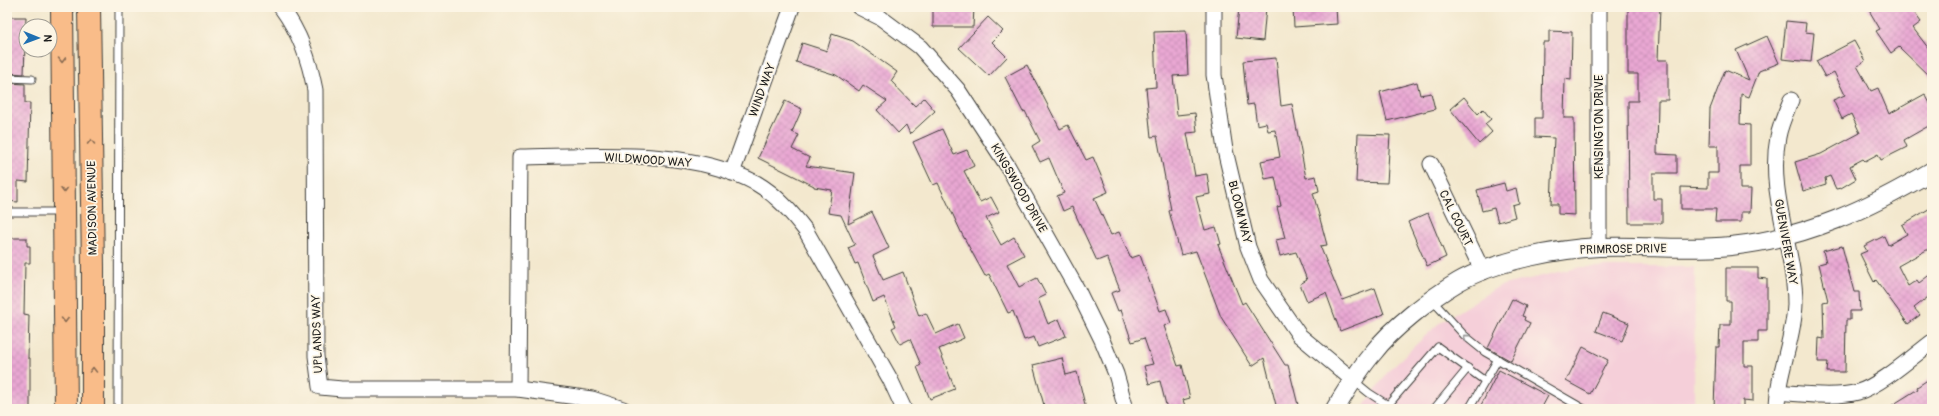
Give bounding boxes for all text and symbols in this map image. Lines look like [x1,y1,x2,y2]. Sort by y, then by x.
north arrow [18,18,58,58]
text: N [41,34,54,43]
one-way arrow [58,57,66,63]
street label: WIND WAY [746,61,779,119]
street label: KENSINGTON DRIVE [1592,75,1607,179]
one-way arrow [87,139,95,145]
street label: KINGSWOOD DRIVE [987,141,1050,236]
street label: WILDWOOD WAY [604,150,692,171]
street label: MADISON AVENUE [84,160,101,256]
street label: BLOOM WAY [1224,179,1255,245]
one-way arrow [60,187,68,193]
street label: CAL COURT [1436,188,1476,249]
street label: GUENIVERE WAY [1771,198,1800,286]
street label: PRIMROSE DRIVE [1579,241,1667,258]
street label: UPLANDS WAY [309,294,326,374]
one-way arrow [61,317,69,323]
one-way arrow [1463,334,1471,342]
one-way arrow [89,367,97,373]

